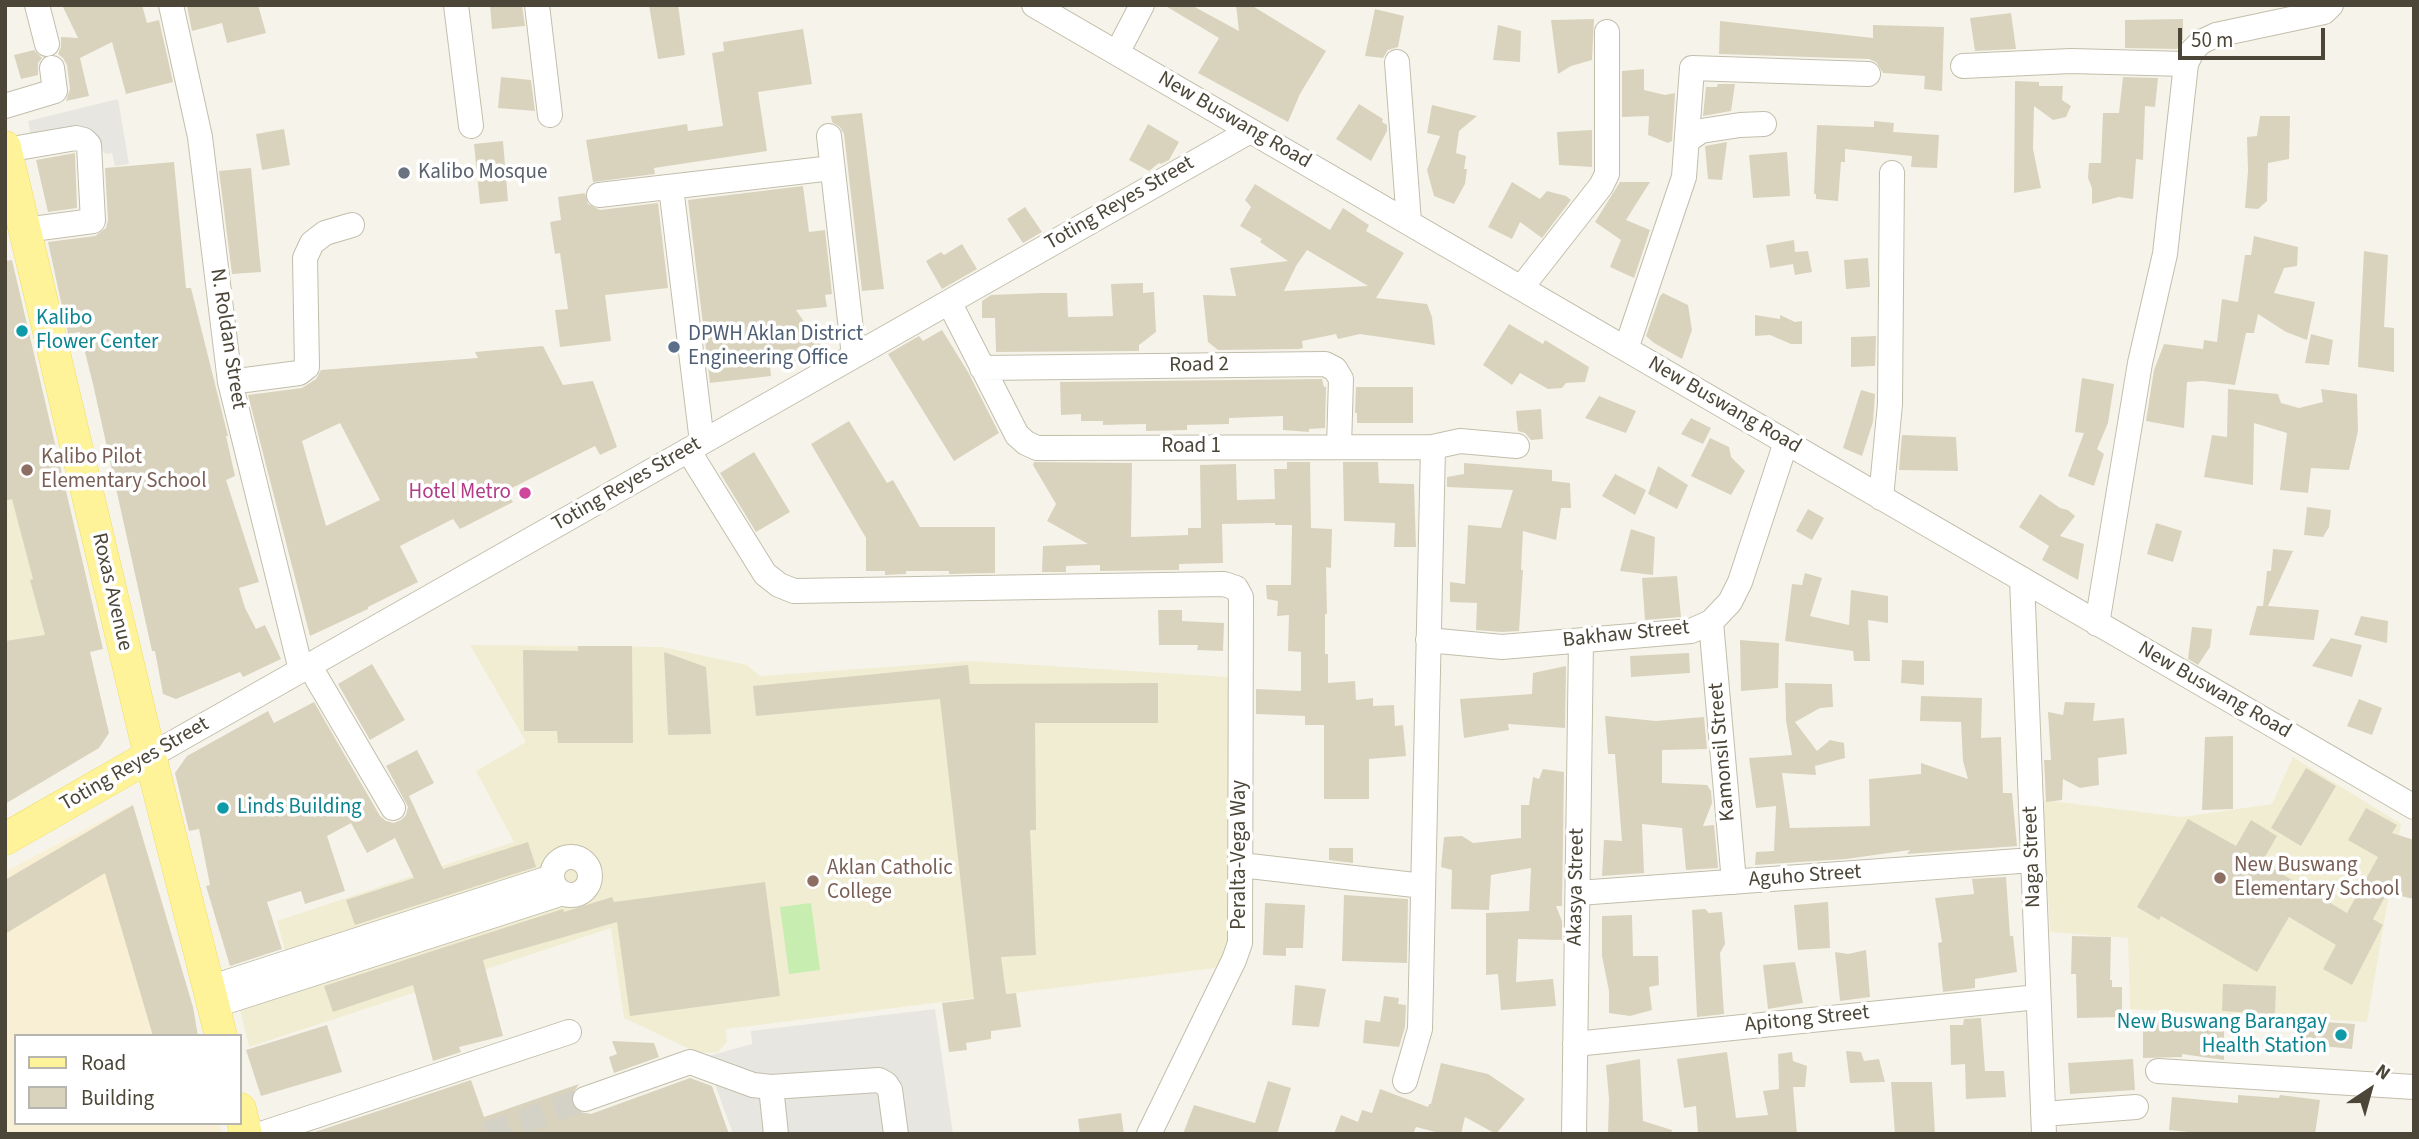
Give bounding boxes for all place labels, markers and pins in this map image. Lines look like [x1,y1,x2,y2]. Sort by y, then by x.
place label: Kalibo Mosque [418,160,547,186]
marker: Kalibo Mosque [396,165,412,181]
place label: Kalibo Flower Center [36,306,158,356]
place label: DPWH Aklan District Engineering Office [688,322,863,372]
marker: Kalibo Flower Center [14,323,30,339]
marker: DPWH Aklan District Engineering Office [666,339,682,355]
place label: Kalibo Pilot Elementary School [41,445,207,495]
marker: Kalibo Pilot Elementary School [19,462,35,478]
place label: Hotel Metro [408,480,511,506]
marker: Hotel Metro [517,485,533,501]
place label: Linds Building [237,795,362,821]
marker: Linds Building [215,800,231,816]
place label: New Buswang Elementary School [2234,853,2400,903]
place label: Aklan Catholic College [827,856,953,906]
marker: New Buswang Elementary School [2212,870,2228,886]
marker: Aklan Catholic College [805,873,821,889]
place label: New Buswang Barangay Health Station [2117,1010,2327,1060]
marker: New Buswang Barangay Health Station [2333,1027,2349,1043]

